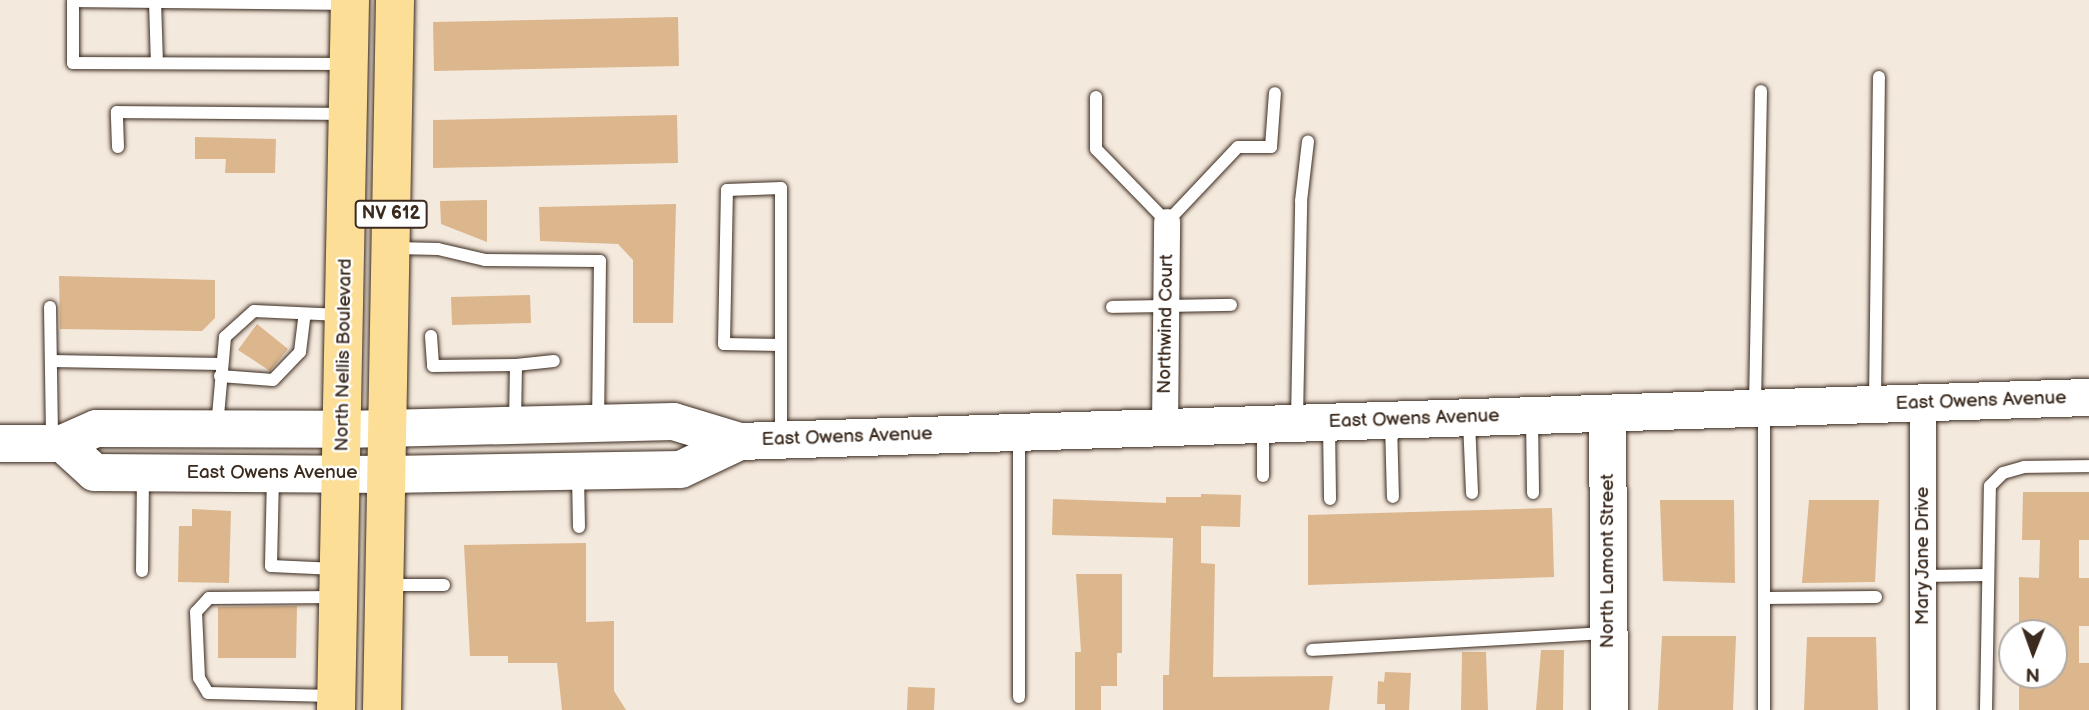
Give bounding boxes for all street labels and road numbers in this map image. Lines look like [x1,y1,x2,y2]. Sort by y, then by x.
road number: NV 612 [354,200,428,229]
street label: Northwind Court [1153,254,1179,394]
street label: North Nellis Boulevard [331,258,357,452]
street label: East Owens Avenue [1895,387,2067,415]
street label: East Owens Avenue [1328,405,1500,433]
street label: East Owens Avenue [761,423,933,451]
street label: East Owens Avenue [186,462,358,484]
street label: North Lamont Street [1597,473,1619,649]
street label: Mary Jane Drive [1912,486,1934,626]

